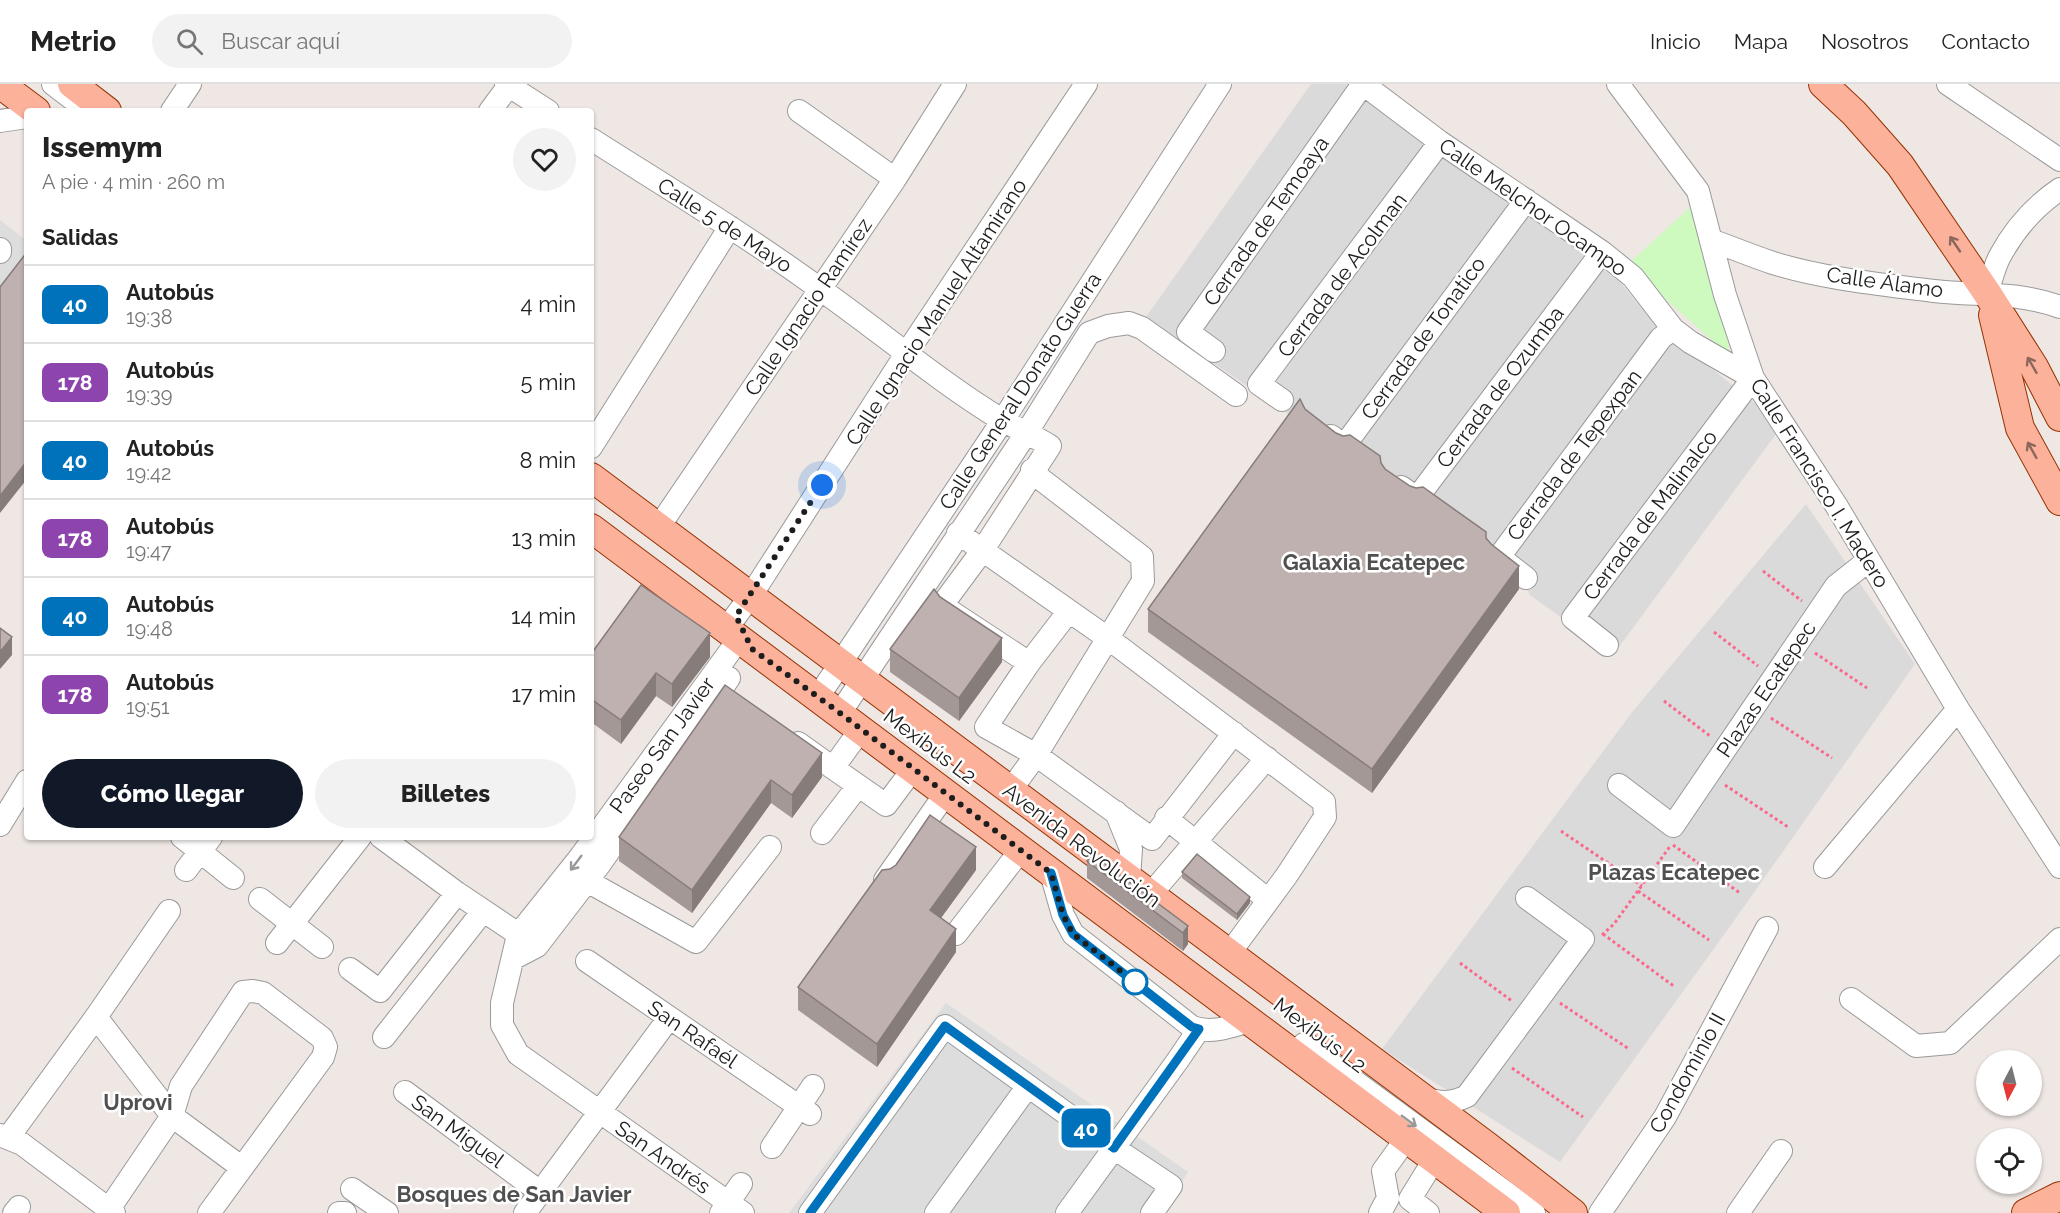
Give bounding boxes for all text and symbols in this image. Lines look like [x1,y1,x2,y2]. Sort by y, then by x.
search box [152,14,572,68]
text: Metrio [30,25,116,58]
icon: search [173,25,206,58]
text: Buscar aquí [221,28,340,54]
text: Inicio [1650,29,1701,54]
text: Mapa [1734,29,1788,54]
text: Nosotros [1821,29,1909,54]
text: Contacto [1942,29,2030,54]
button: heart [513,128,576,191]
text: Issemym [42,131,163,164]
street label: Cerrada de Temoaya [1198,131,1334,311]
street label: Calle Melchor Ocampo [1434,133,1632,281]
text: A pie · 4 min · 260 m [42,170,225,194]
street label: Calle 5 de Mayo [653,172,797,278]
street label: Calle Ignacio Manuel Altamirano [840,174,1032,450]
street label: Cerrada de Acolman [1272,188,1412,362]
street label: Calle Ignacio Ramírez [739,213,877,401]
text: Salidas [42,224,118,250]
one-way arrow [1949,237,1961,253]
street label: Cerrada de Tonatico [1356,252,1490,424]
street label: Calle Álamo [1825,261,1945,303]
street label: Calle General Donato Guerra [934,268,1106,514]
text: Autobús [126,279,214,305]
text: 4 min [521,291,576,317]
text: 40 [63,292,87,317]
street label: Cerrada de Ozumba [1431,301,1569,473]
text: 19:38 [126,305,173,329]
text: Autobús [126,357,214,383]
one-way arrow [2026,357,2038,374]
street label: Cerrada de Tepexpan [1501,365,1647,545]
text: 5 min [521,369,576,395]
text: 178 [58,370,92,395]
street label: Calle Francisco I. Madero [1745,374,1895,592]
text: 19:39 [126,383,172,407]
street label: Cerrada de Malinalco [1578,425,1722,605]
text: Autobús [126,435,214,461]
one-way arrow [2026,441,2037,459]
text: 8 min [520,447,576,473]
text: 40 [63,448,87,473]
text: 19:42 [126,461,171,485]
your location [807,470,837,500]
text: Autobús [126,513,214,539]
text: 13 min [511,525,576,551]
text: 178 [58,526,92,551]
text: 19:47 [126,539,172,563]
district label: Galaxia Ecatepec [1283,549,1465,575]
text: Autobús [126,591,214,617]
text: 14 min [511,603,576,629]
text: 40 [63,604,87,629]
street label: Plazas Ecatepec [1711,616,1821,762]
text: 19:48 [126,617,173,641]
text: Autobús [126,669,214,695]
street label: Paseo San Javier [604,671,720,818]
text: 17 min [511,681,576,707]
text: 178 [58,682,92,707]
text: 19:51 [126,695,170,719]
street label: Mexibús L2 [879,703,981,789]
button: Cómo llegar [42,759,303,828]
button: Billetes [315,759,576,828]
street label: Avenida Revolución [998,778,1166,912]
one-way arrow [570,854,582,870]
district label: Plazas Ecatepec [1588,859,1760,885]
unlabelled marker [1122,969,1148,995]
street label: Mexibús L2 [1269,992,1371,1078]
street label: San Rafaél [643,995,743,1073]
street label: Condominio II [1644,1008,1730,1138]
north arrow [1976,1050,2042,1116]
map controls [1976,1050,2042,1194]
district label: Uprovi [103,1089,173,1115]
street label: San Miguel [407,1089,509,1173]
line badge: 40 [1059,1108,1113,1148]
street label: San Andrés [611,1115,715,1199]
one-way arrow [1400,1115,1416,1127]
text: 40 [1074,1116,1098,1141]
button: locate [1976,1128,2042,1194]
district label: Bosques de San Javier [397,1181,632,1207]

